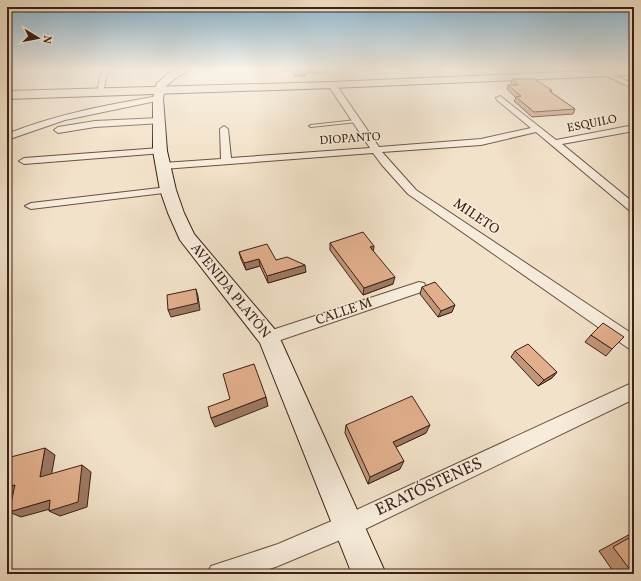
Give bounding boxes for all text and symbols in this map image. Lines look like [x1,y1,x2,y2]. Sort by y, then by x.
north arrow [18,18,58,58]
text: N [38,34,54,45]
street label: ESQUILO [566,111,619,137]
street label: DIOPANTO [319,129,381,149]
street label: MILETO [449,195,503,239]
street label: AVENIDA PLATÓN [186,239,275,343]
street label: CALLE M [313,293,375,331]
street label: ERATÓSTENES [372,452,486,522]

